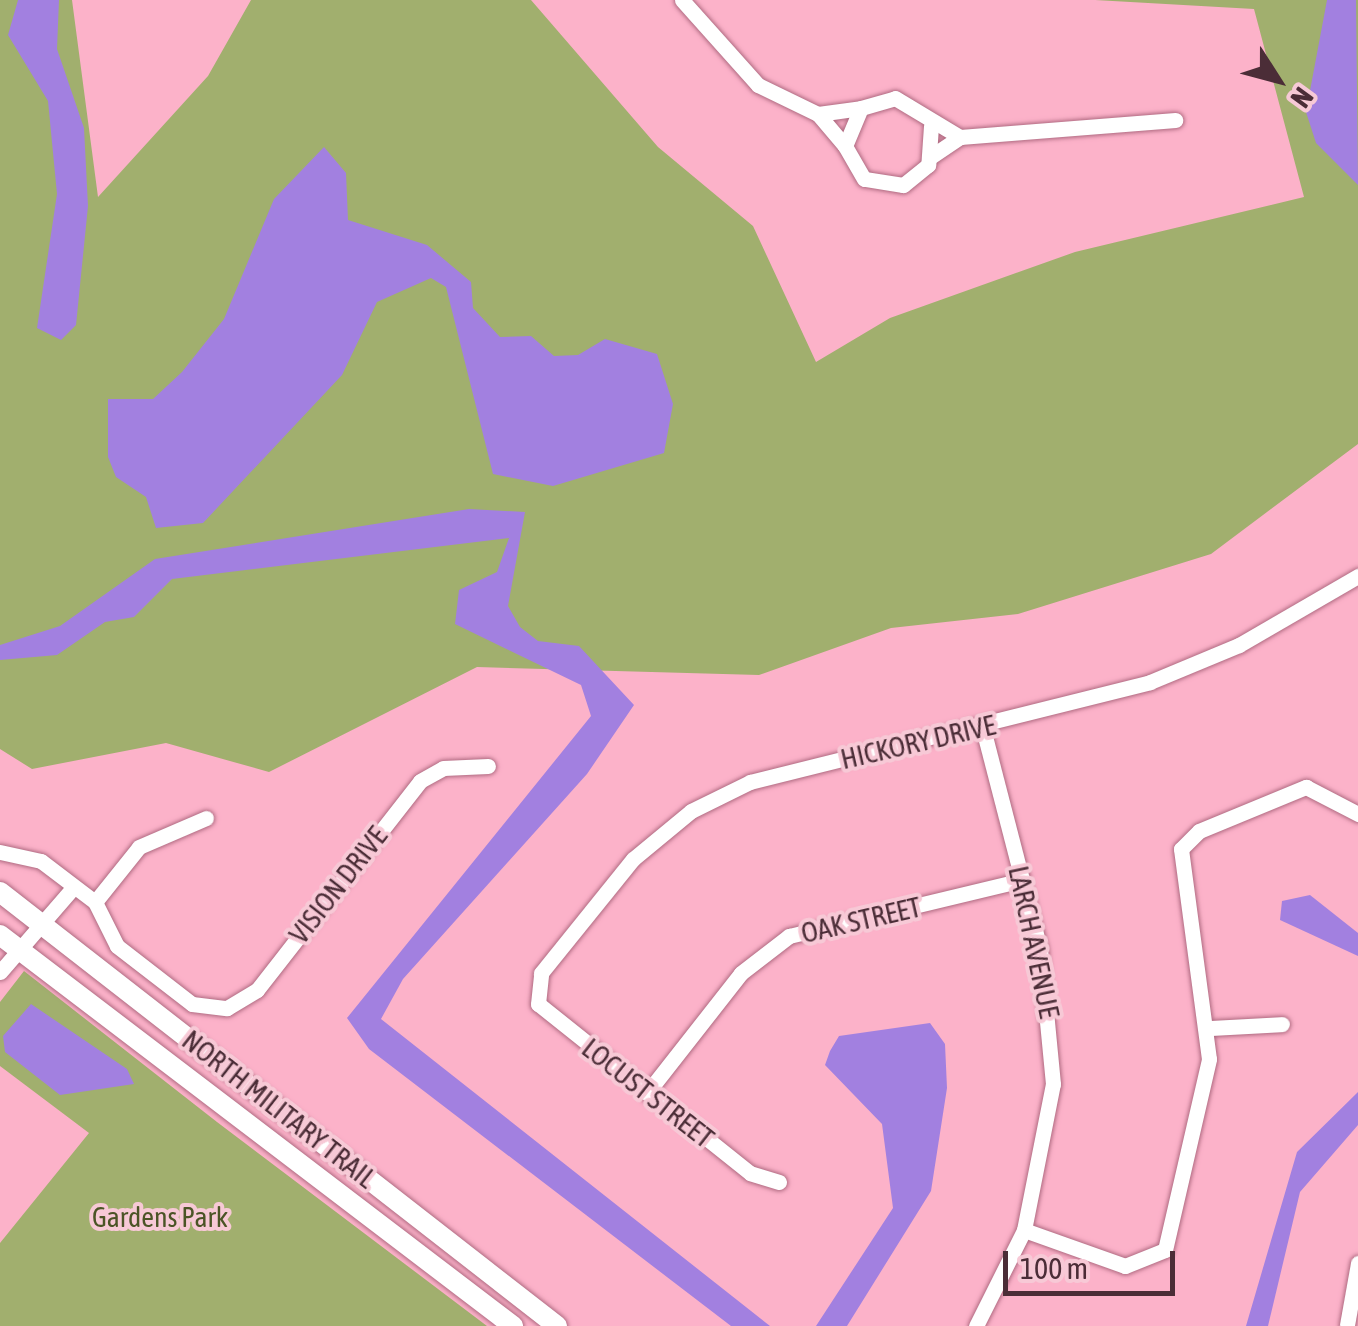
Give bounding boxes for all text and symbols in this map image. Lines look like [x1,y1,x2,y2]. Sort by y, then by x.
north arrow [1228,30,1328,130]
text: N [1284,82,1320,114]
street label: HICKORY DRIVE [837,708,999,776]
street label: VISION DRIVE [282,820,394,950]
street label: LARCH AVENUE [1001,863,1067,1021]
street label: OAK STREET [798,890,924,950]
street label: NORTH MILITARY TRAIL [176,1023,382,1195]
street label: LOCUST STREET [575,1031,721,1155]
park label: Gardens Park [92,1200,228,1234]
scale bar [1008,1231,1180,1293]
text: 100 m [1020,1251,1088,1285]

